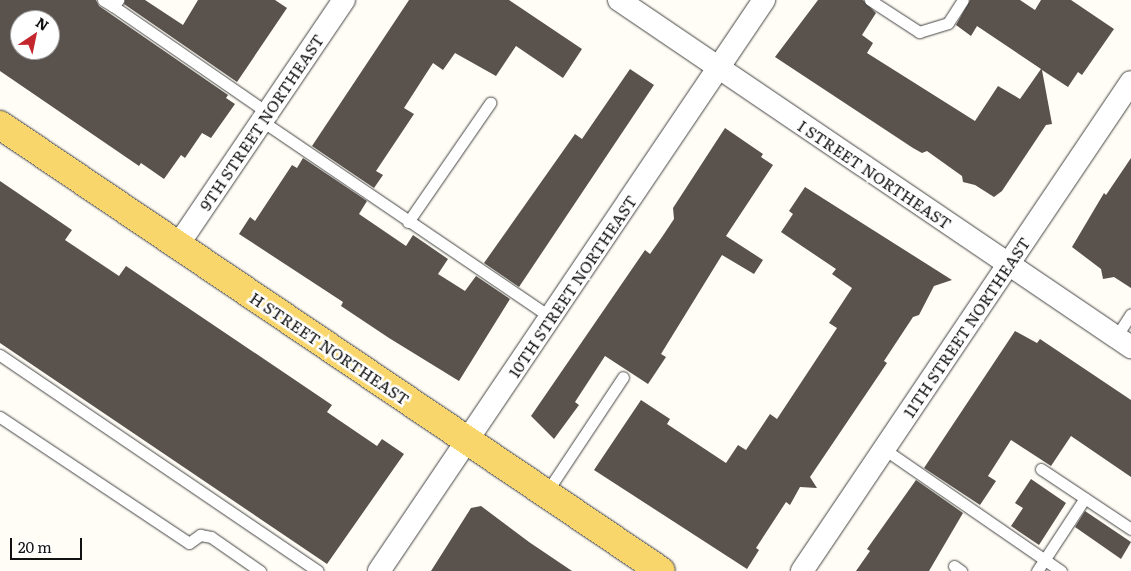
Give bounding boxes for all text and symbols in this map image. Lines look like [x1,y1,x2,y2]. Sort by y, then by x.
north arrow [10,10,60,60]
text: N [32,12,53,35]
street label: 9TH STREET NORTHEAST [195,30,327,214]
street label: I STREET NORTHEAST [795,115,955,233]
street label: 10TH STREET NORTHEAST [504,191,640,381]
street label: 11TH STREET NORTHEAST [899,233,1033,421]
street label: H STREET NORTHEAST [247,287,413,409]
scale bar [12,528,85,560]
text: 20 m [18,535,52,558]

